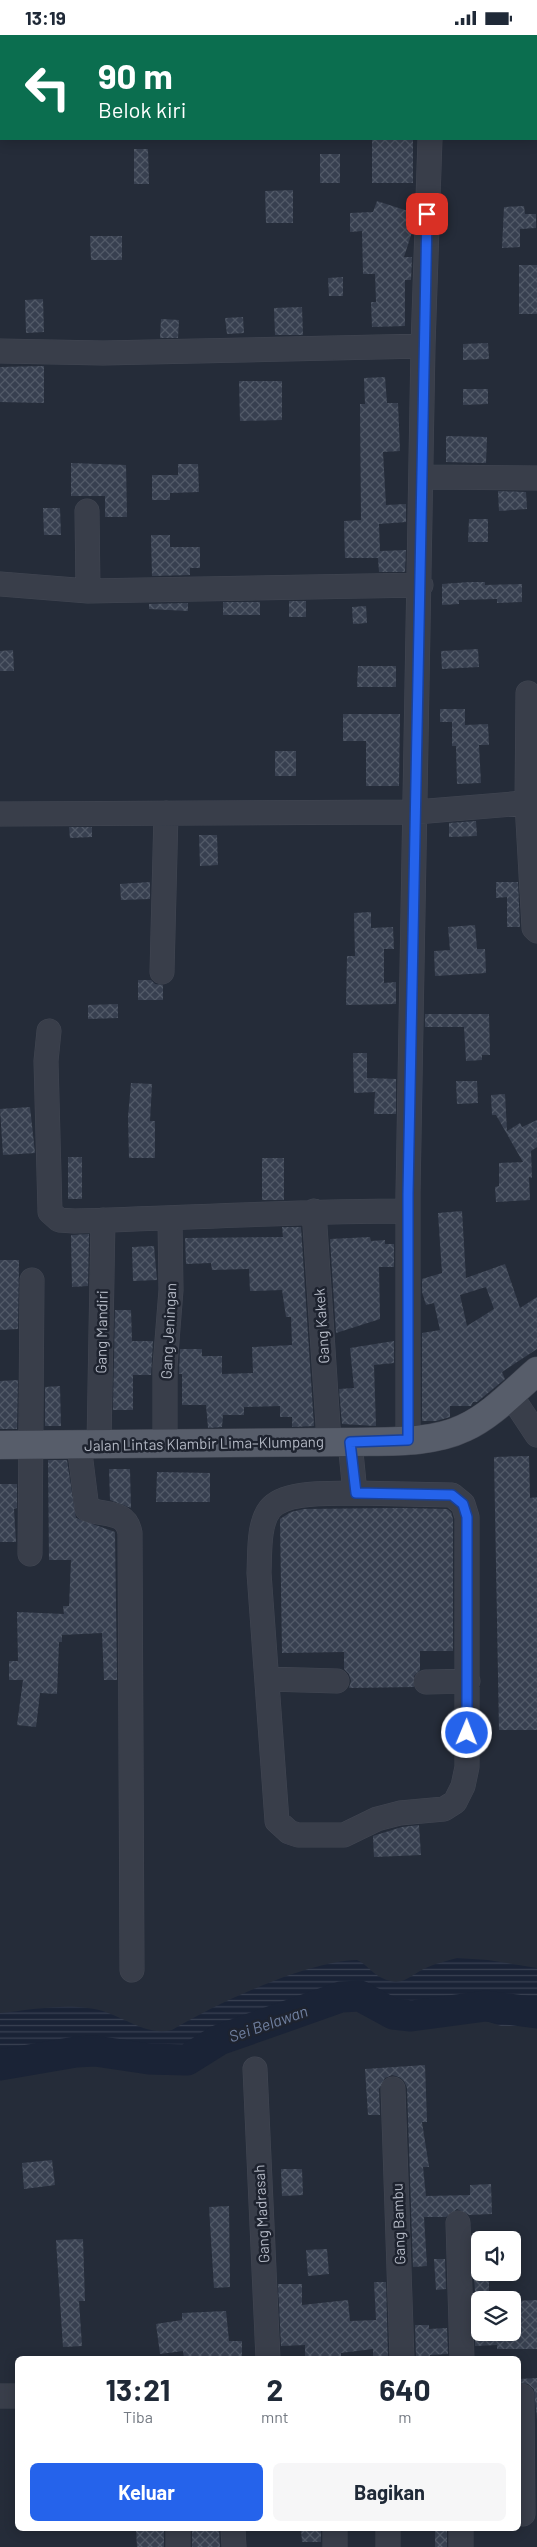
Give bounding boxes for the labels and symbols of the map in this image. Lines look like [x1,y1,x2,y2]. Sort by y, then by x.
pin [406,193,448,235]
street label: Gang Jeningan [156,1282,180,1380]
street label: Gang Kakek [309,1287,333,1364]
street label: Gang Mandiri [91,1290,111,1374]
street label: Jalan Lintas Klambir Lima–Klumpang [84,1432,324,1454]
position arrow [440,1706,492,1758]
water label: Sei Belawan [226,2001,310,2045]
street label: Gang Madrasah [249,2164,273,2264]
street label: Gang Bambu [388,2183,408,2265]

